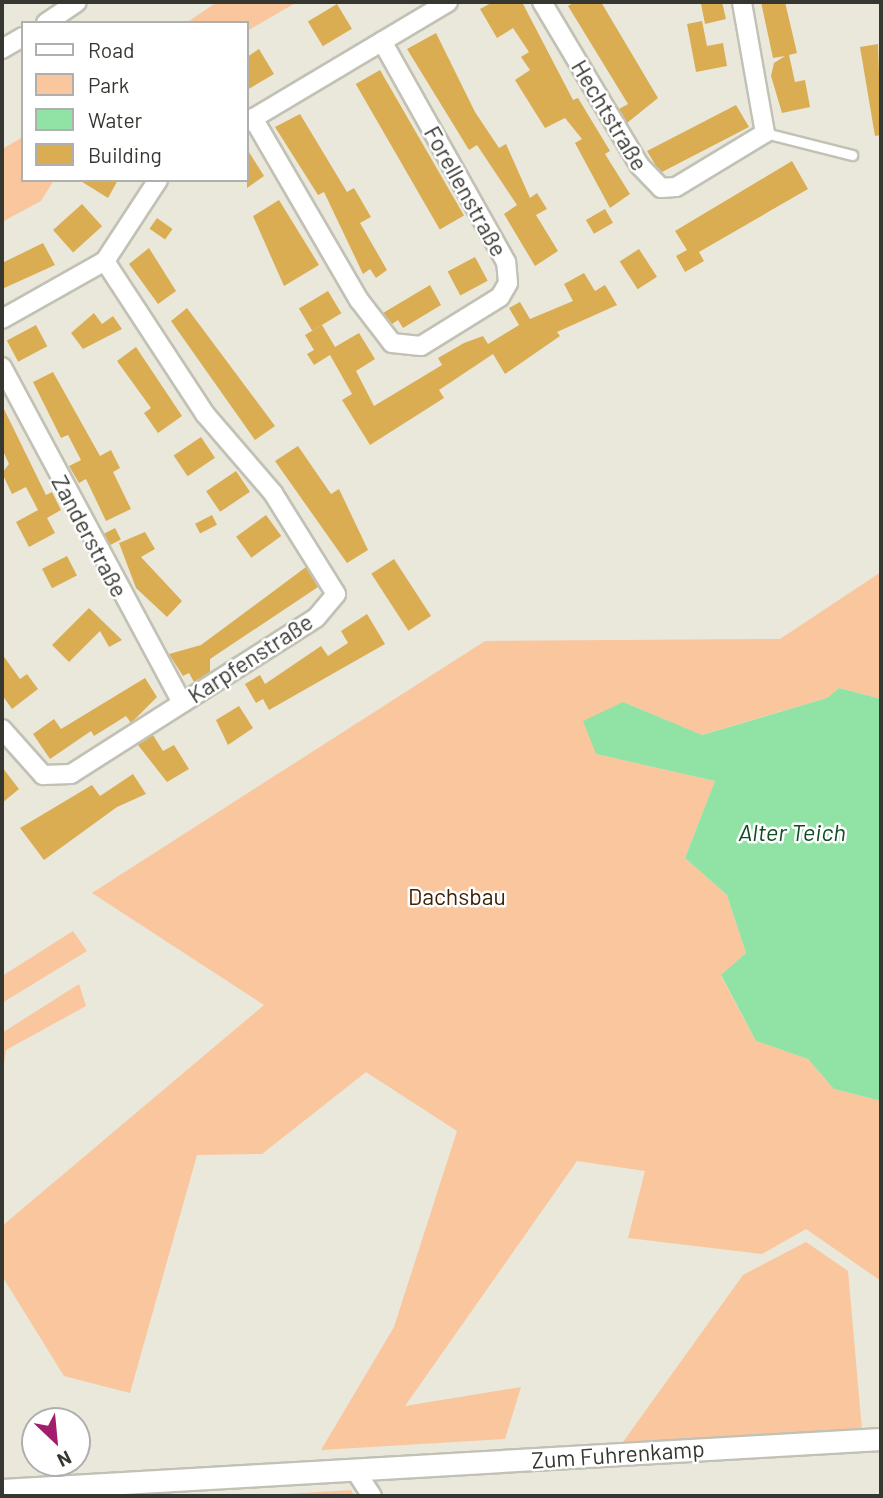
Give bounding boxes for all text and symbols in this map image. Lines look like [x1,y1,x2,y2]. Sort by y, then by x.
legend [21,21,248,182]
text: Road [88,37,134,62]
street label: Hechtstraße [566,54,654,176]
text: Park [88,72,129,97]
text: Water [88,107,142,132]
street label: Forellenstraße [419,121,513,261]
text: Building [88,142,162,167]
street label: Zanderstraße [46,470,134,602]
street label: Karpfenstraße [182,607,318,709]
water label: Alter Teich [738,818,846,846]
park label: Dachsbau [408,882,506,910]
north arrow [21,1407,91,1477]
street label: Zum Fuhrenkamp [530,1434,706,1474]
text: N [54,1446,75,1473]

